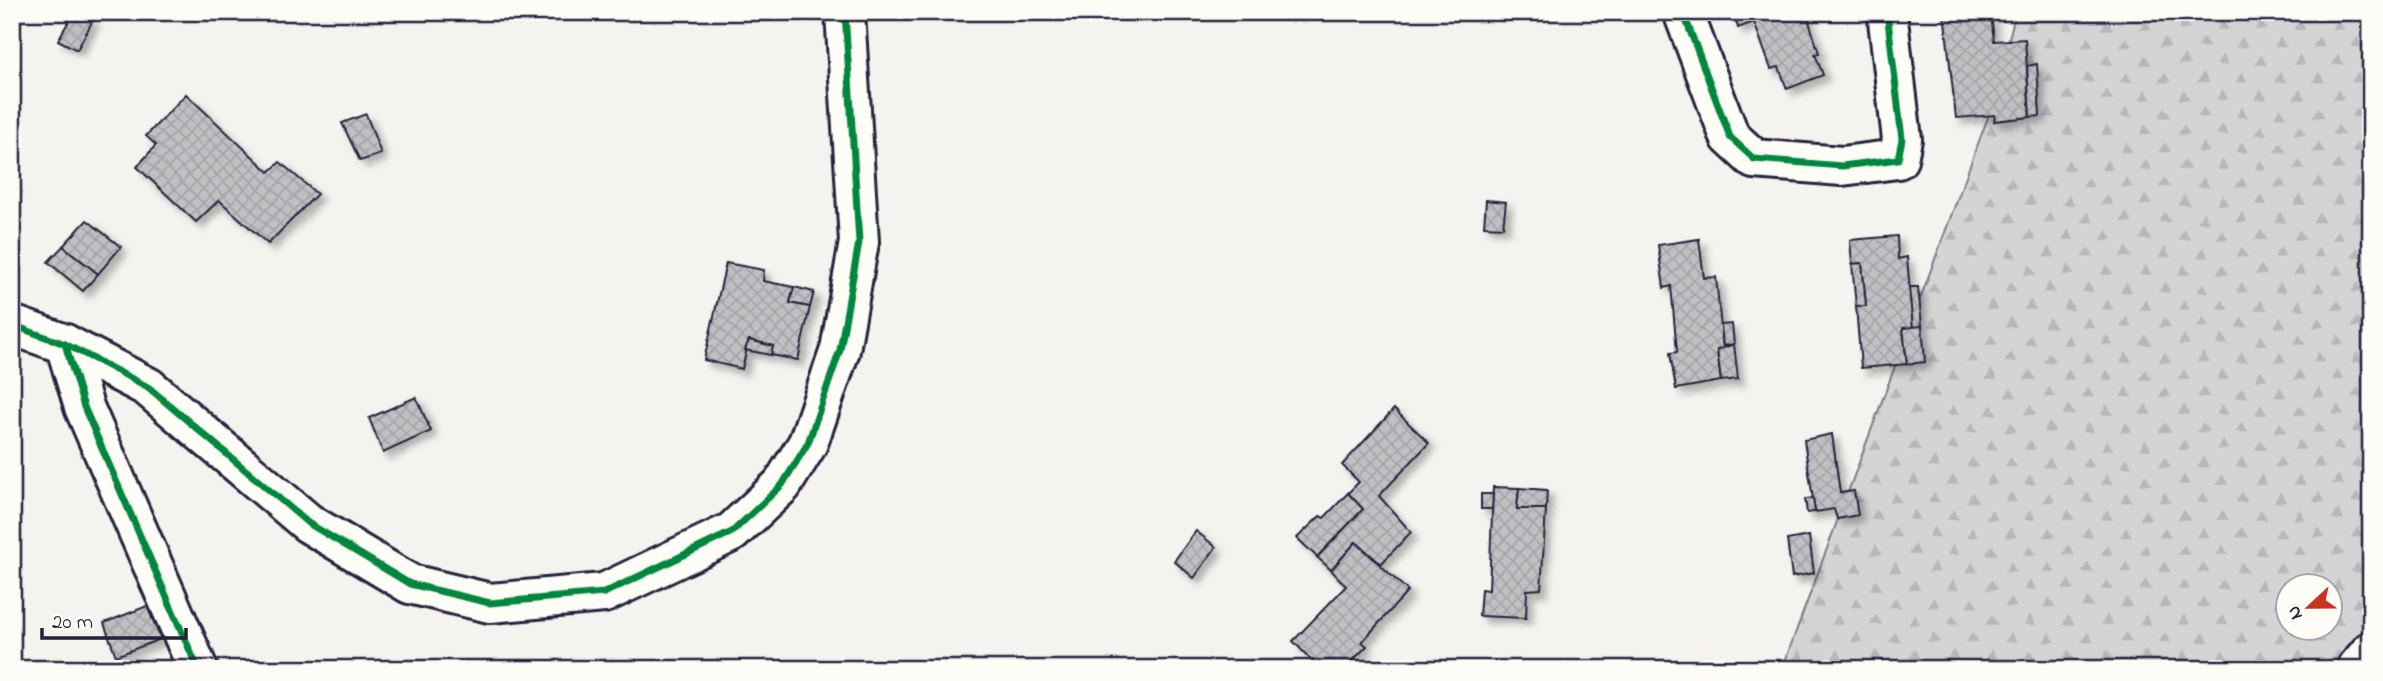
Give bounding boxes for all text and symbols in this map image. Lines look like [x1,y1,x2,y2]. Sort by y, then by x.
north arrow [2274,572,2344,642]
scale bar [42,597,186,641]
text: N [2281,601,2310,623]
text: 20 m [52,608,93,638]

